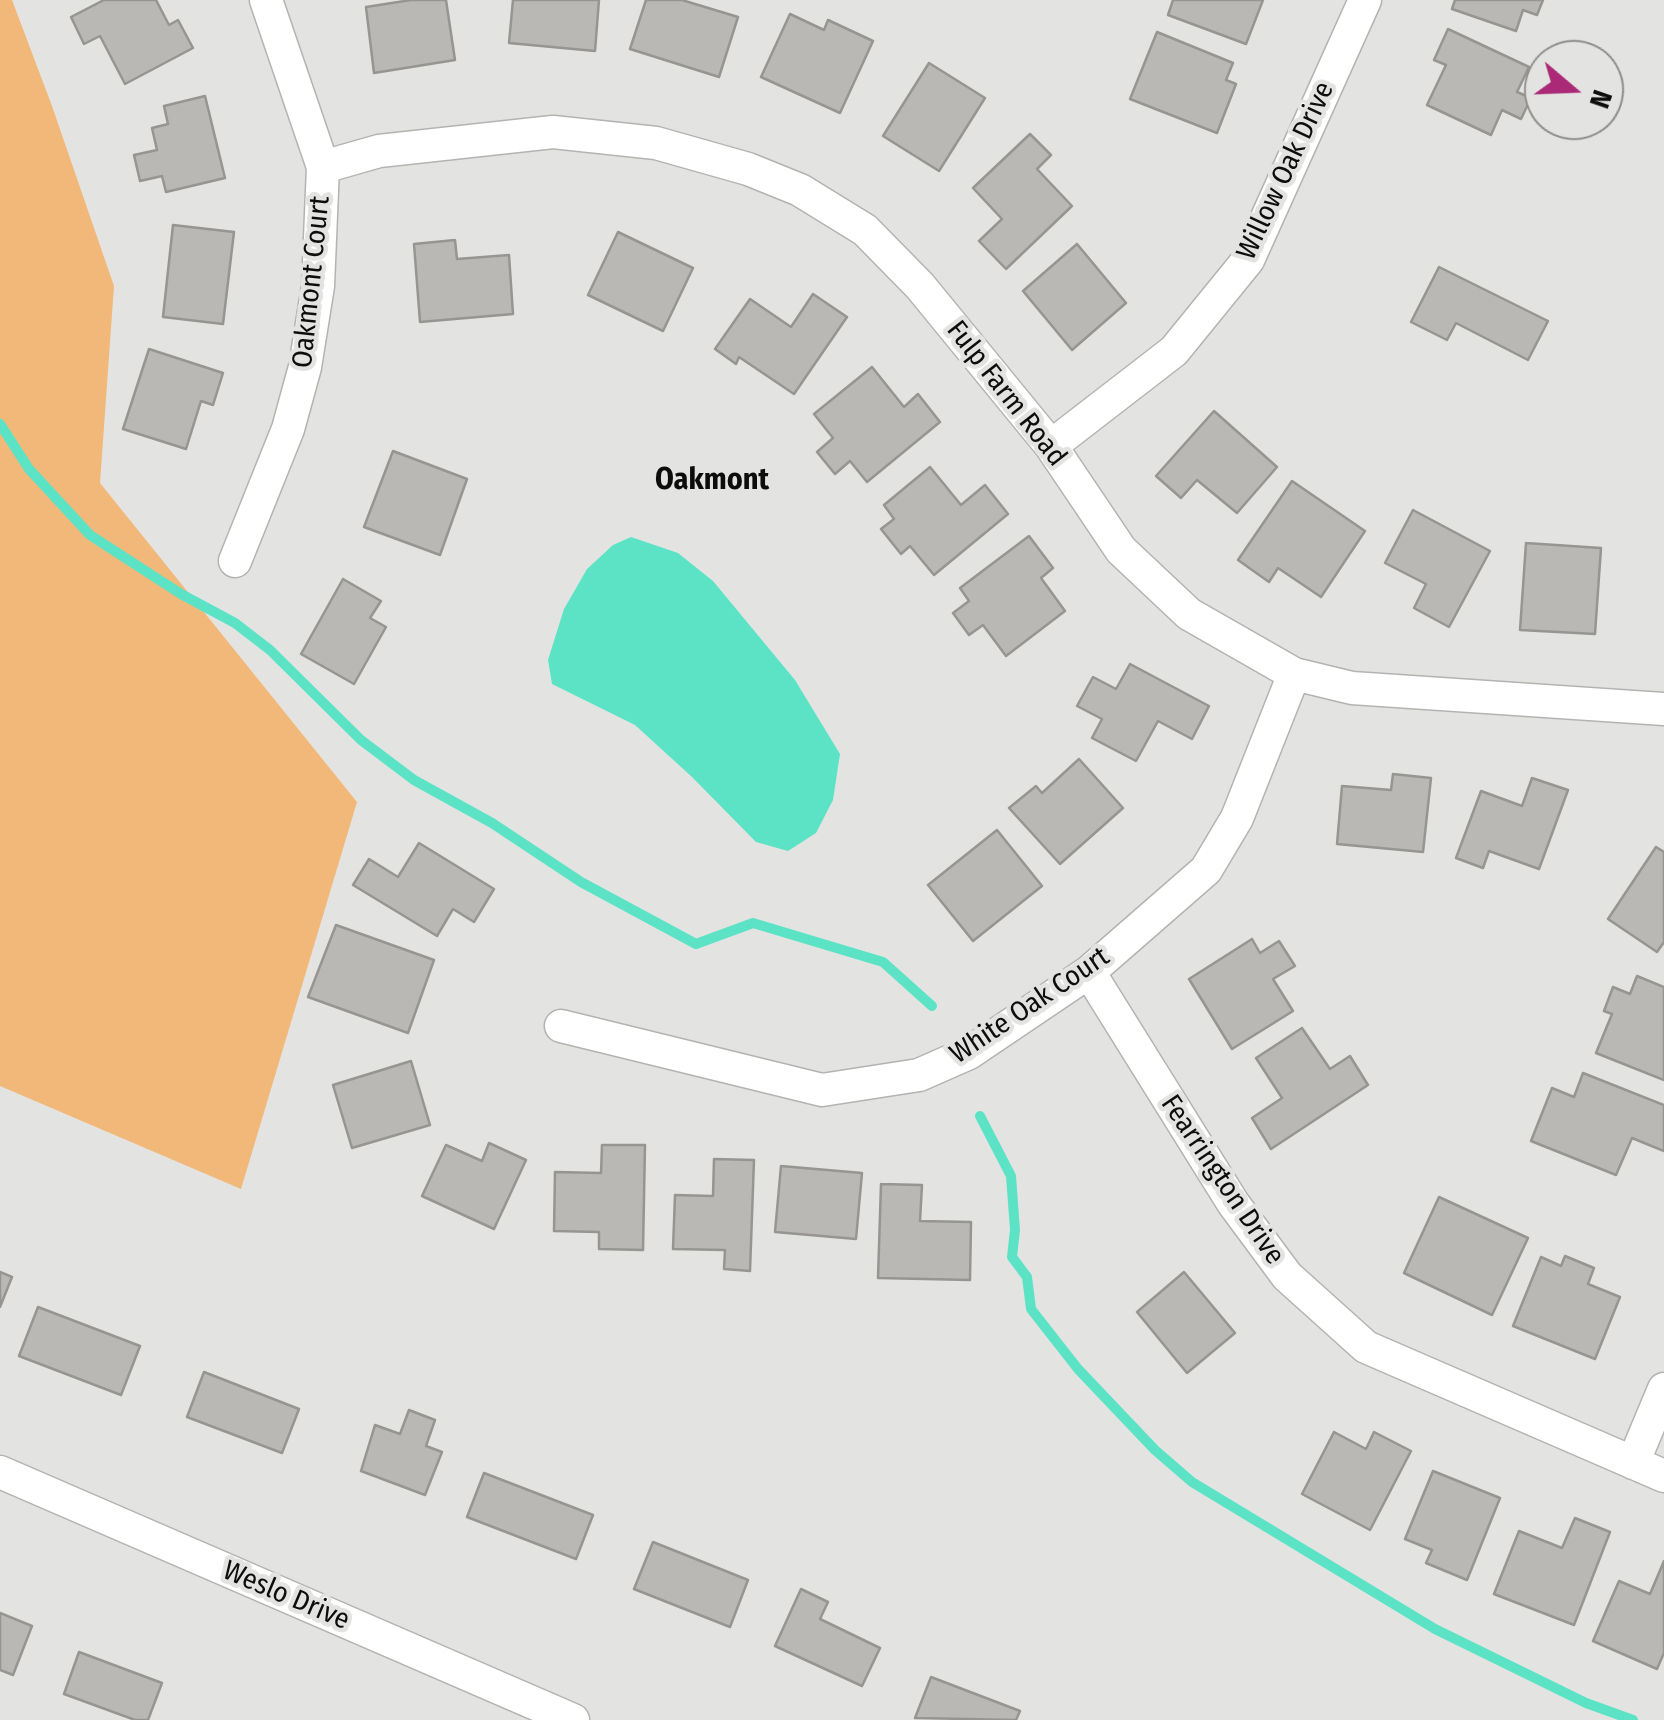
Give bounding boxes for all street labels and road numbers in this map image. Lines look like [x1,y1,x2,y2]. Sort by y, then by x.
street label: Willow Oak Drive [1230,77,1342,265]
street label: Oakmont Court [286,194,338,370]
street label: Fulp Farm Road [939,315,1073,473]
street label: White Oak Court [944,940,1116,1072]
street label: Fearrington Drive [1153,1089,1291,1271]
street label: Weslo Drive [218,1554,354,1638]

